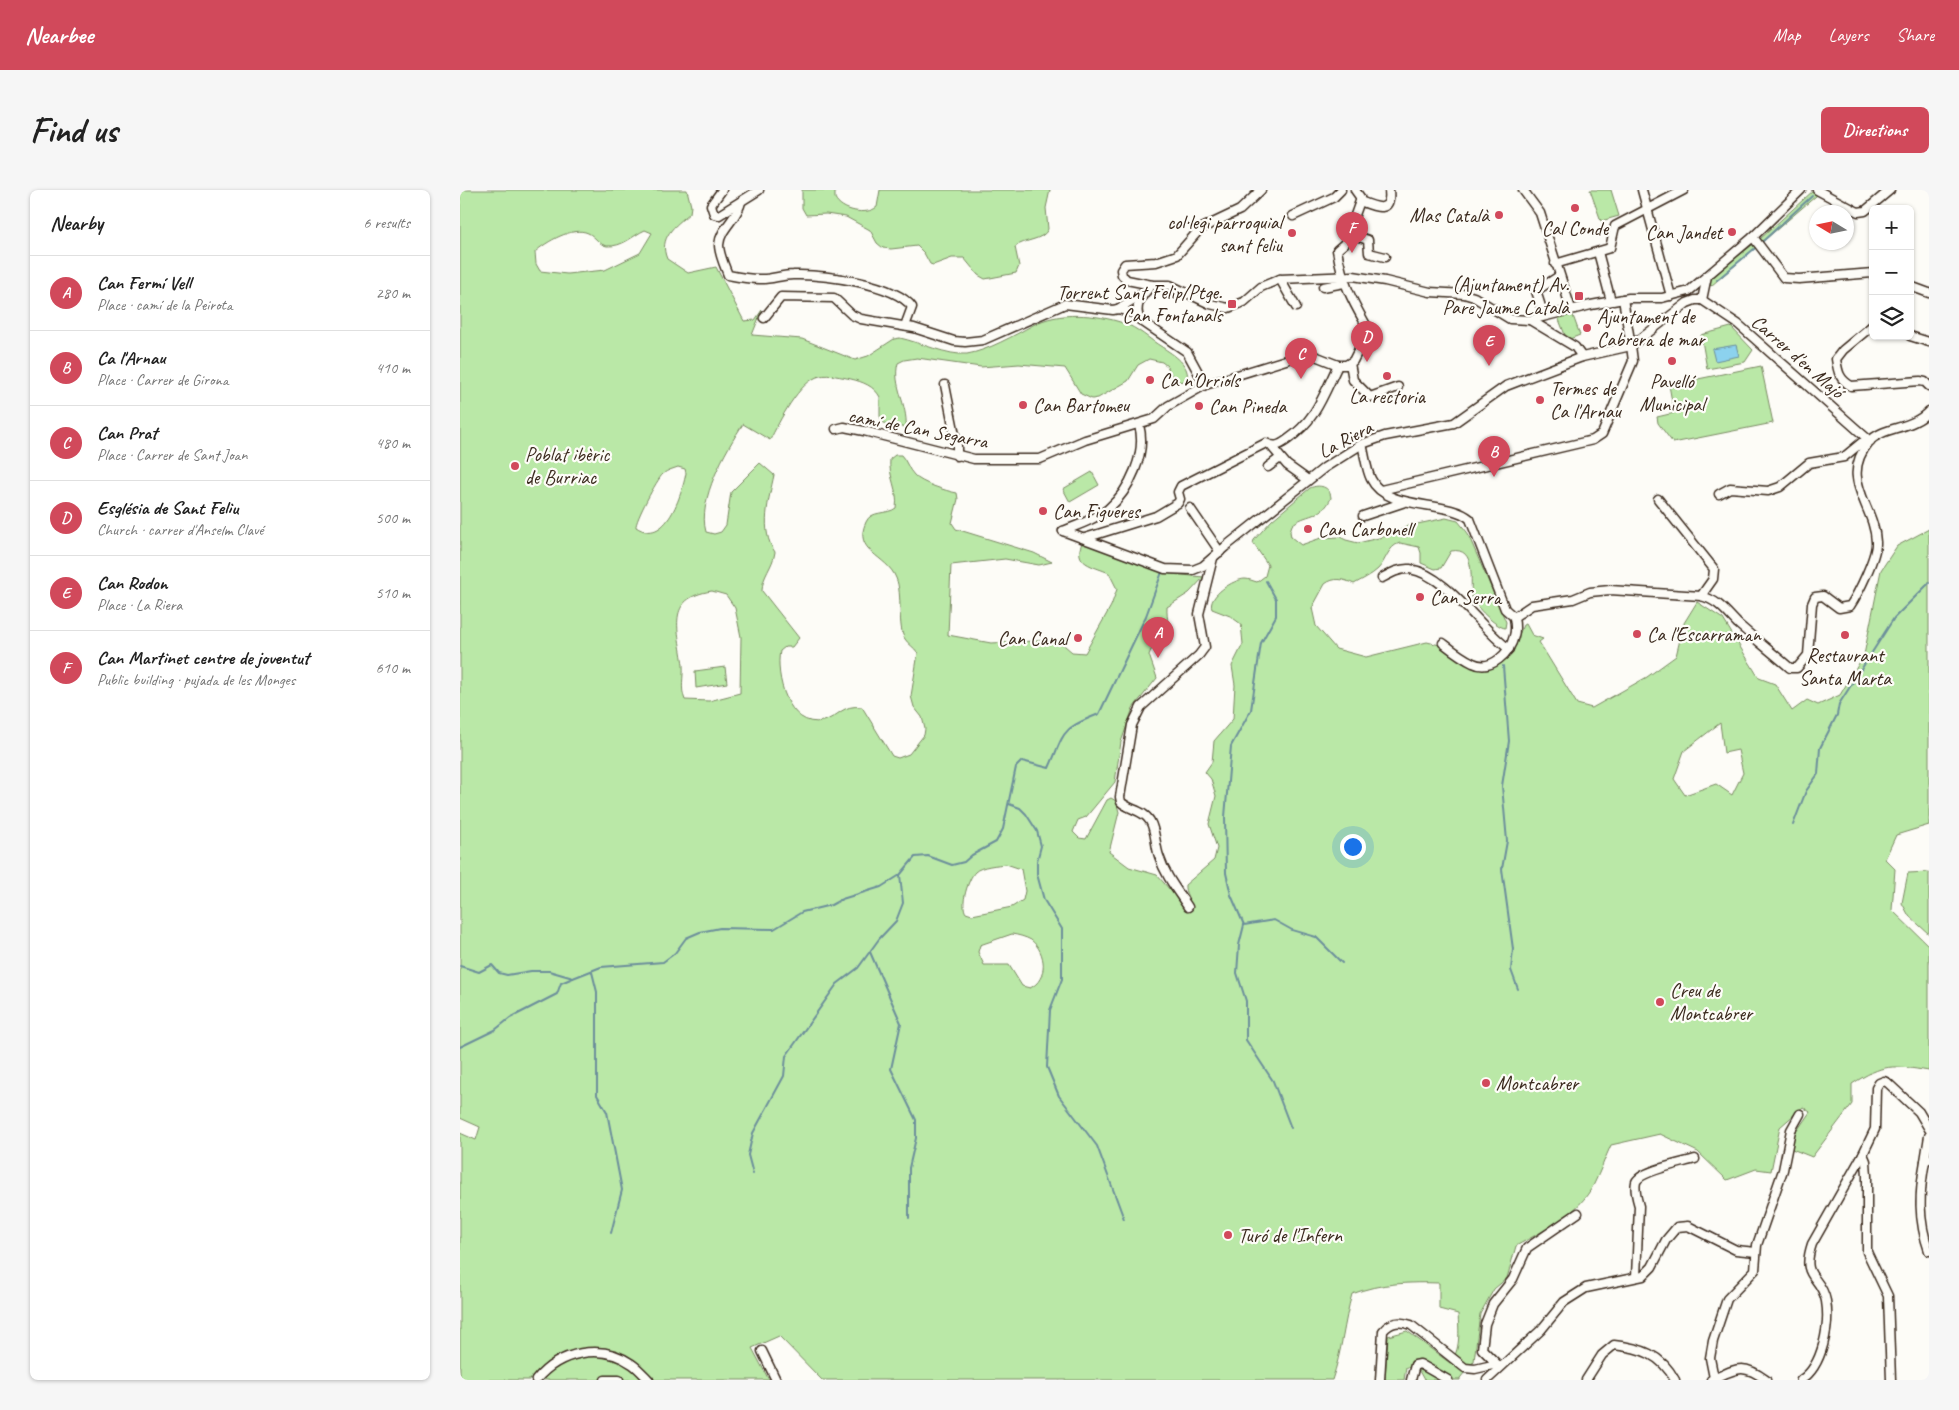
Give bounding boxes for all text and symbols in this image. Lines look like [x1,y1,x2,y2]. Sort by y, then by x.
text: Nearbee [25,20,93,50]
text: Map [1773,24,1801,46]
text: Layers [1829,24,1868,46]
text: Share [1896,24,1934,46]
button: Directions [1821,107,1929,153]
text: Find us [30,108,117,153]
marker: Cal Conde [1569,202,1581,214]
place label: Mas Català [1410,203,1490,228]
north arrow [1809,205,1854,250]
map controls [1869,205,1914,340]
button: + [1869,205,1914,250]
marker: Mas Català [1493,209,1505,221]
text: Nearby [50,210,103,236]
place label: col·legi parroquial sant feliu [1167,210,1286,258]
pin: F [1336,212,1368,253]
text: 6 results [363,213,410,233]
place label: Cal Conde [1542,216,1610,241]
place label: Can Jandet [1646,220,1724,245]
marker: Can Jandet [1726,226,1738,238]
marker: col·legi parroquial sant feliu [1286,227,1298,239]
button: − [1869,250,1914,295]
text: Can Fermí Vell [97,271,191,295]
place label: (Ajuntament) Av. Pare Jaume Català [1443,272,1570,320]
place label: Torrent Sant Felip/Ptge. Can Fontanals [1057,280,1224,328]
text: A [62,283,70,303]
text: 280 m [376,283,410,303]
marker: (Ajuntament) Av. Pare Jaume Català [1573,290,1585,302]
text: Place · camí de la Peirota [97,295,232,315]
button: layers [1869,295,1914,340]
marker: Torrent Sant Felip/Ptge. Can Fontanals [1226,298,1238,310]
place label: Ajuntament de Cabrera de mar [1597,304,1706,352]
street label: Carrer d'en Majó [1746,309,1852,406]
pin: D [1351,321,1383,362]
marker: Ajuntament de Cabrera de mar [1581,322,1593,334]
pin: E [1473,325,1505,366]
pin: C [1285,338,1317,379]
text: Ca l'Arnau [97,346,165,370]
marker: Pavelló Municipal [1666,355,1678,367]
text: B [62,358,70,378]
text: 410 m [376,358,410,378]
place label: Ca n'Orriols [1160,368,1242,393]
place label: Pavelló Municipal [1640,369,1708,417]
text: Place · Carrer de Girona [97,370,228,390]
marker: La rectoria [1381,370,1393,382]
marker: Ca n'Orriols [1144,374,1156,386]
place label: Termes de Ca l'Arnau [1550,376,1623,424]
place label: La rectoria [1349,384,1427,409]
place label: Can Bartomeu [1033,393,1131,418]
place label: Can Pineda [1209,394,1288,419]
marker: Termes de Ca l'Arnau [1534,394,1546,406]
marker: Can Bartomeu [1017,399,1029,411]
marker: Can Pineda [1193,400,1205,412]
street label: camí de Can Segarra [846,403,992,455]
street label: La Riera [1314,414,1378,464]
text: Can Prat [97,421,157,445]
text: C [62,433,70,453]
text: 480 m [376,433,410,453]
pin: B [1478,436,1510,477]
place label: Poblat ibèric de Burriac [525,442,610,490]
text: Place · Carrer de Sant Joan [97,445,247,465]
marker: Poblat ibèric de Burriac [509,460,521,472]
text: Església de Sant Feliu [97,496,238,520]
place label: Can Figueres [1053,499,1142,524]
marker: Can Figueres [1037,505,1049,517]
text: D [61,508,71,528]
text: 500 m [376,508,410,528]
place label: Can Carbonell [1318,517,1417,542]
text: Church · carrer d'Anselm Clavé [97,520,263,540]
marker: Can Carbonell [1302,523,1314,535]
text: Can Rodon [97,571,167,595]
text: E [62,583,70,603]
text: 510 m [376,583,410,603]
place label: Can Serra [1430,585,1503,610]
marker: Can Serra [1414,591,1426,603]
text: Place · La Riera [97,595,182,615]
pin: A [1142,617,1174,658]
place label: Ca l'Escarraman [1647,622,1762,647]
place label: Can Canal [998,626,1072,651]
marker: Ca l'Escarraman [1631,628,1643,640]
marker: Restaurant Santa Marta [1839,629,1851,641]
marker: Can Canal [1072,632,1084,644]
place label: Restaurant Santa Marta [1799,643,1892,691]
text: Can Martinet centre de joventut [97,646,309,670]
text: F [62,658,70,678]
text: 610 m [376,658,410,678]
text: Public building · pujada de les Monges [97,670,295,690]
your location [1340,834,1366,860]
place label: Creu de Montcabrer [1670,978,1754,1026]
marker: Creu de Montcabrer [1654,996,1666,1008]
place label: Montcabrer [1496,1071,1580,1096]
marker: Montcabrer [1480,1077,1492,1089]
place label: Turó de l'Infern [1238,1223,1343,1248]
marker: Turó de l'Infern [1222,1229,1234,1241]

